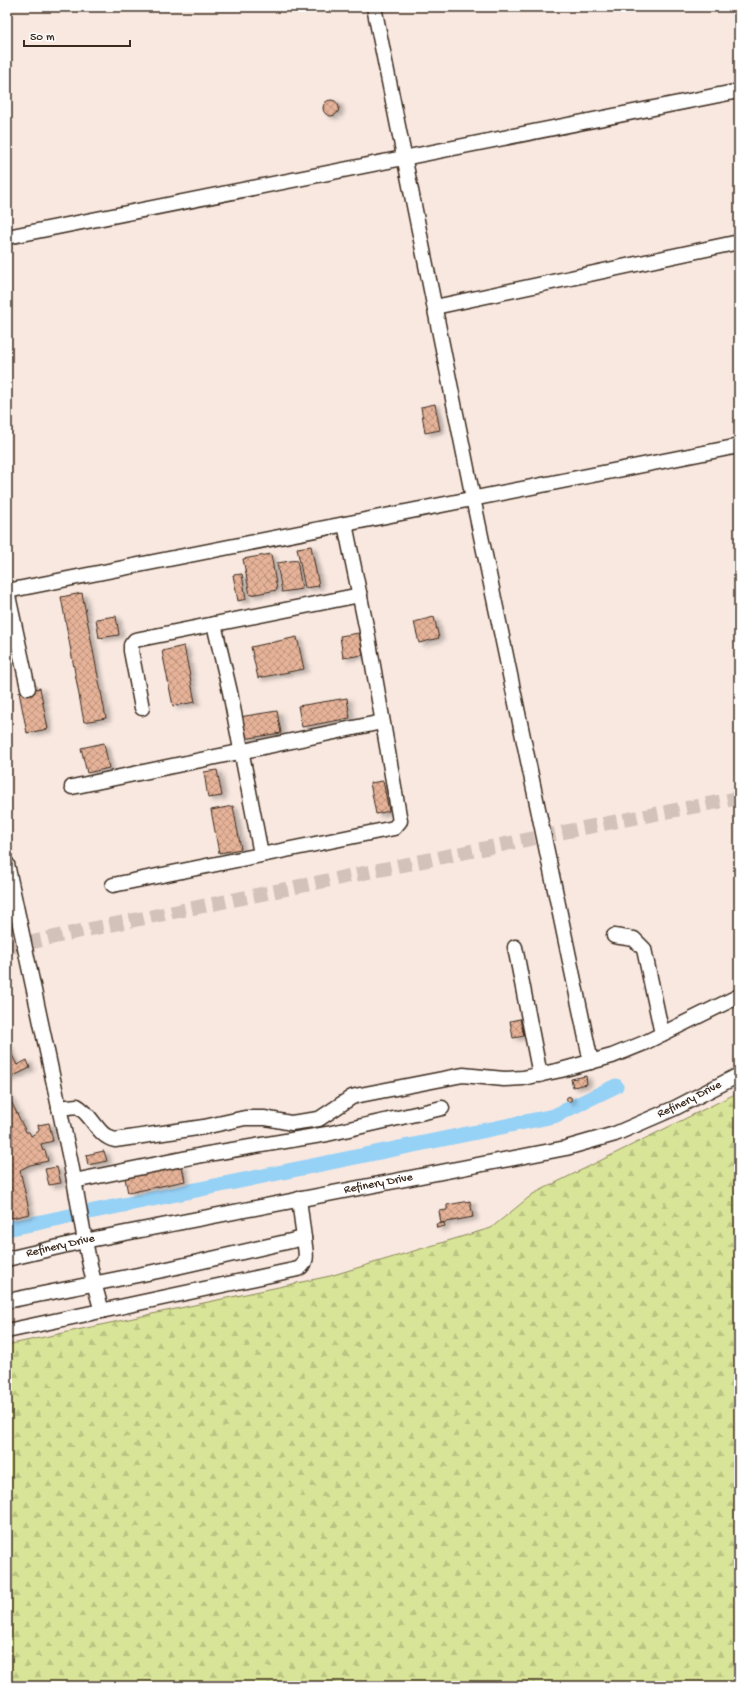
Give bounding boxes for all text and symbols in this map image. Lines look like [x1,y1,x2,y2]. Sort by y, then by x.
scale bar [24,22,130,48]
text: 50 m [30,31,55,45]
street label: Refinery Drive [655,1078,725,1122]
street label: Refinery Drive [343,1171,415,1198]
street label: Refinery Drive [25,1232,97,1261]

